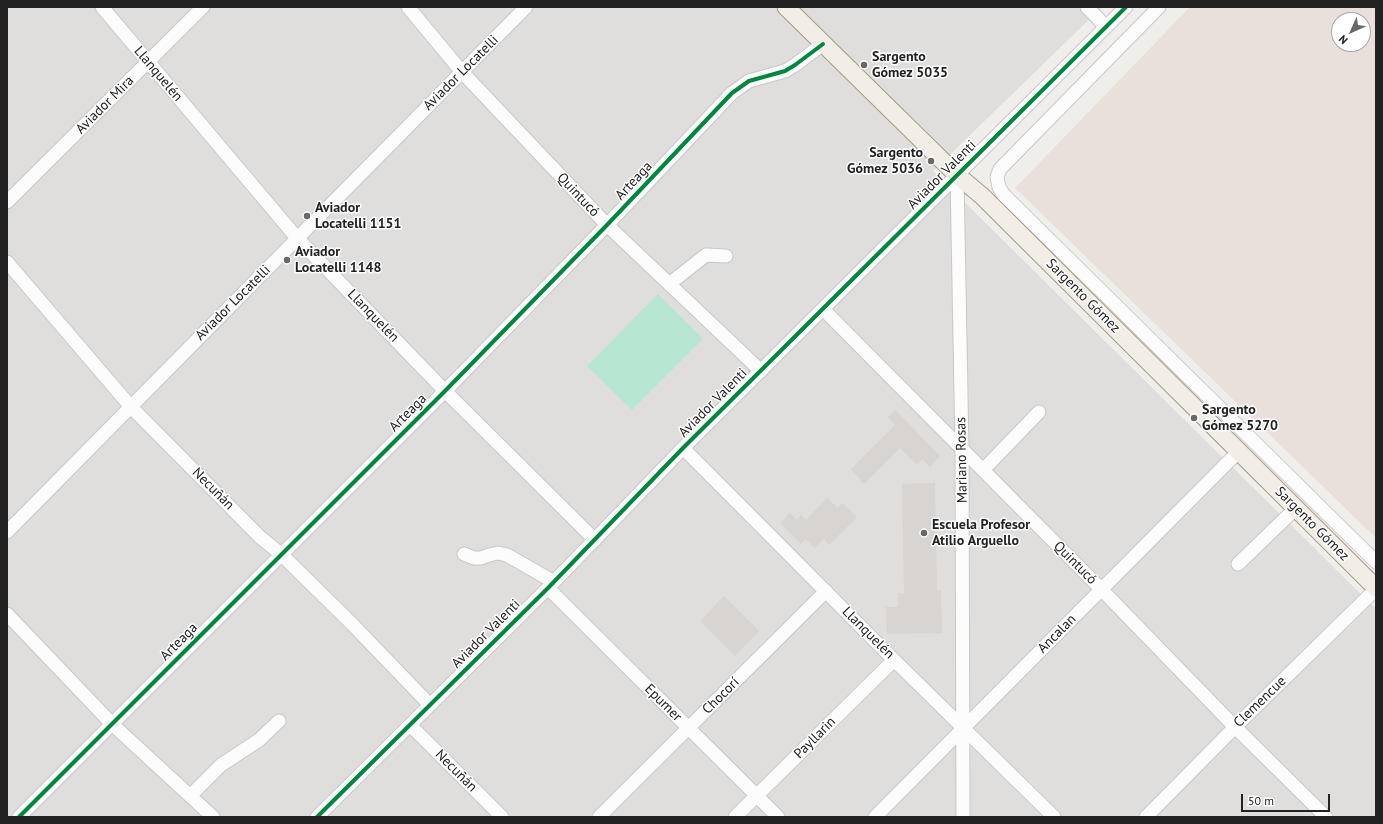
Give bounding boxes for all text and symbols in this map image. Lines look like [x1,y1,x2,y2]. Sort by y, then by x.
north arrow [1331,12,1371,52]
street label: Aviador Locatelli [420,32,502,114]
text: N [1336,32,1351,47]
street label: Llanquelén [130,43,186,105]
place label: Sargento Gómez 5035 [872,49,948,82]
marker: Sargento Gómez 5035 [859,60,869,70]
street label: Aviador Mira [72,72,138,138]
street label: Aviador Valenti [904,137,980,213]
place label: Sargento Gómez 5036 [847,145,923,178]
marker: Sargento Gómez 5036 [926,156,936,166]
street label: Arteaga [612,158,656,204]
street label: Quintucó [553,169,603,221]
place label: Aviador Locatelli 1151 [315,200,401,232]
marker: Aviador Locatelli 1151 [302,211,312,221]
place label: Aviador Locatelli 1148 [295,244,381,276]
marker: Aviador Locatelli 1148 [282,255,292,265]
street label: Sargento Gómez [1042,255,1124,337]
street label: Aviador Locatelli [192,262,274,344]
street label: Llanquelén [344,286,402,346]
street label: Aviador Valenti [675,365,751,441]
street label: Arteaga [386,391,430,435]
place label: Sargento Gómez 5270 [1202,402,1278,434]
marker: Sargento Gómez 5270 [1189,413,1199,423]
street label: Mariano Rosas [953,417,971,503]
street label: Necuñán [188,464,238,514]
street label: Sargento Gómez [1271,483,1353,565]
place label: Escuela Profesor Atilio Arguello [932,517,1030,550]
marker: Escuela Profesor Atilio Arguello [919,528,929,538]
street label: Quintucó [1050,538,1100,588]
street label: Aviador Valenti [448,596,524,672]
street label: Llanquelén [838,603,898,663]
street label: Ancalan [1034,611,1080,657]
street label: Arteaga [157,620,201,664]
street label: Clemencue [1230,673,1290,731]
street label: Chocorí [699,674,743,718]
street label: Epumer [641,681,685,725]
street label: Payllarin [791,714,839,762]
street label: Necuñán [431,746,481,796]
scale bar [1243,786,1332,812]
text: 50 m [1248,793,1274,808]

